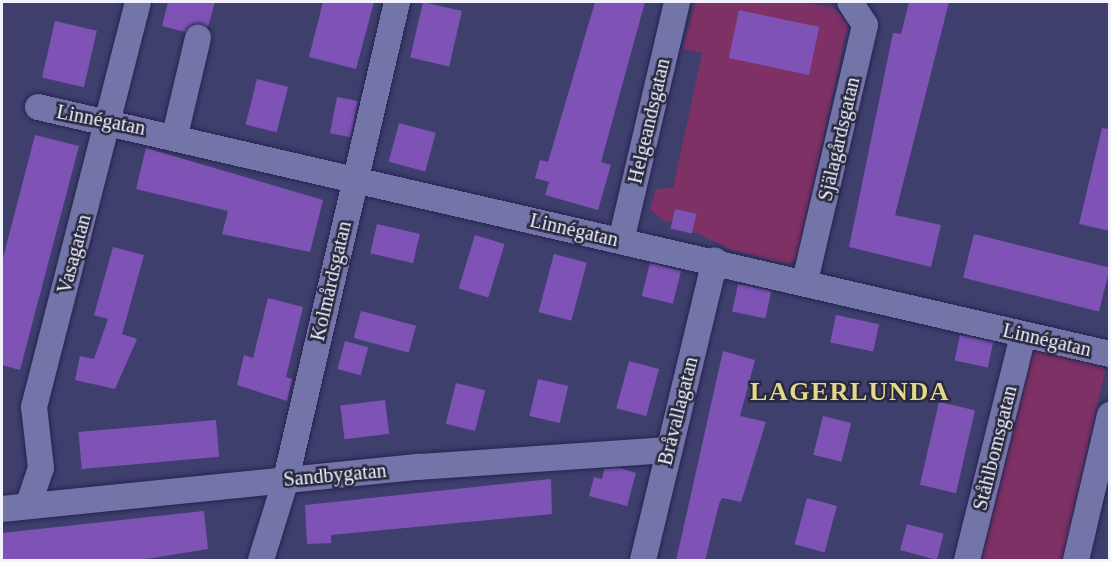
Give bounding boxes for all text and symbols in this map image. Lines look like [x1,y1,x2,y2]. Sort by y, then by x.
street label: Helgeandsgatan [623,56,675,186]
street label: Själagårdsgatan [813,75,865,203]
street label: Linnégatan [55,100,147,140]
street label: Linnégatan [527,208,621,252]
street label: Vasagatan [52,212,96,296]
street label: Kolmårdsgatan [306,219,356,343]
street label: Linnégatan [1000,318,1094,362]
street label: Bråvallagatan [653,354,703,468]
district label: LAGERLUNDA [750,376,950,408]
street label: Ståhlbomsgatan [968,383,1022,513]
street label: Sandbygatan [282,459,388,491]

